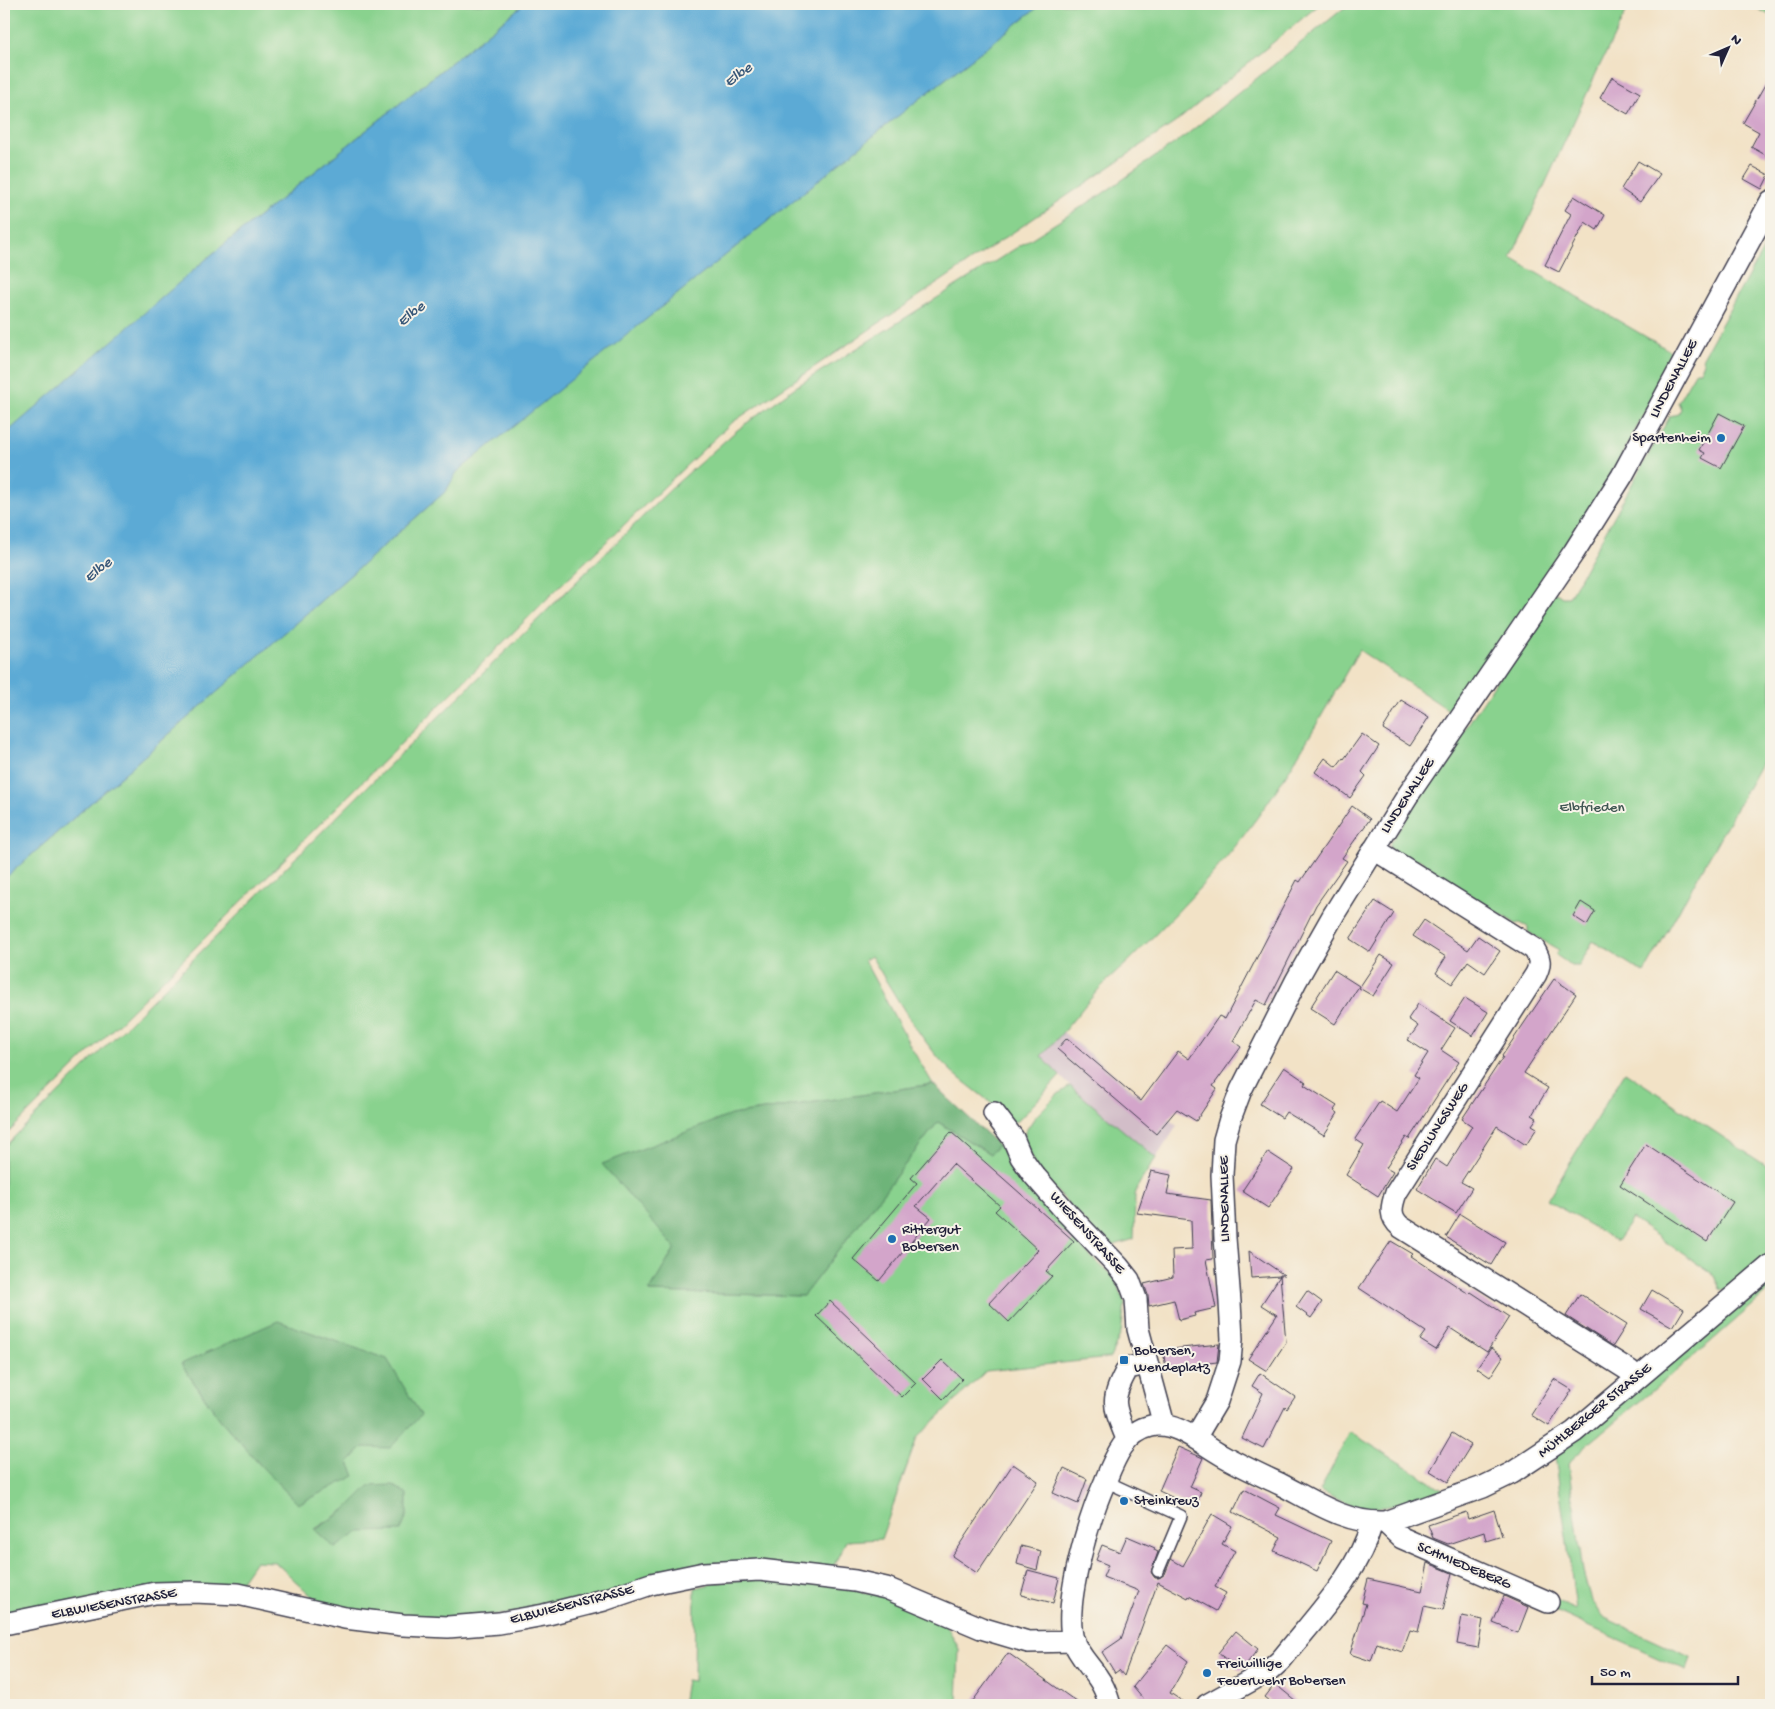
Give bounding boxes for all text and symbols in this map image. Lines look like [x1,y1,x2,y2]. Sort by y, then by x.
north arrow [1702,22,1752,72]
text: N [1726,31,1745,50]
water label: Elbe [721,59,757,93]
water label: Elbe [394,298,430,332]
street label: LINDENALLEE [1646,336,1703,421]
place label: Spartenheim [1632,429,1711,447]
marker: Spartenheim [1715,432,1727,444]
water label: Elbe [81,554,117,588]
street label: LINDENALLEE [1377,754,1439,837]
park label: Elbfrieden [1559,799,1625,817]
street label: SIEDLUNGSWEG [1403,1079,1474,1175]
street label: LINDENALLEE [1215,1155,1235,1242]
street label: WIESENSTRASSE [1045,1188,1129,1278]
place label: Rittergut Bobersen [901,1221,962,1256]
marker: Rittergut Bobersen [886,1233,898,1245]
place label: Bobersen, Wendeplatz [1133,1342,1210,1377]
marker: Bobersen, Wendeplatz [1118,1354,1130,1366]
street label: MÜHLBERGER STRASSE [1535,1359,1656,1462]
place label: Steinkreuz [1134,1492,1199,1510]
marker: Steinkreuz [1118,1495,1130,1507]
street label: SCHMIEDEBERG [1414,1538,1514,1594]
street label: ELBWIESENSTRASSE [508,1581,636,1629]
street label: ELBWIESENSTRASSE [50,1584,179,1624]
scale bar [1592,1654,1739,1686]
place label: Freiwillige Feuerwehr Bobersen [1216,1655,1346,1690]
text: 50 m [1600,1664,1631,1682]
marker: Freiwillige Feuerwehr Bobersen [1201,1667,1213,1679]

